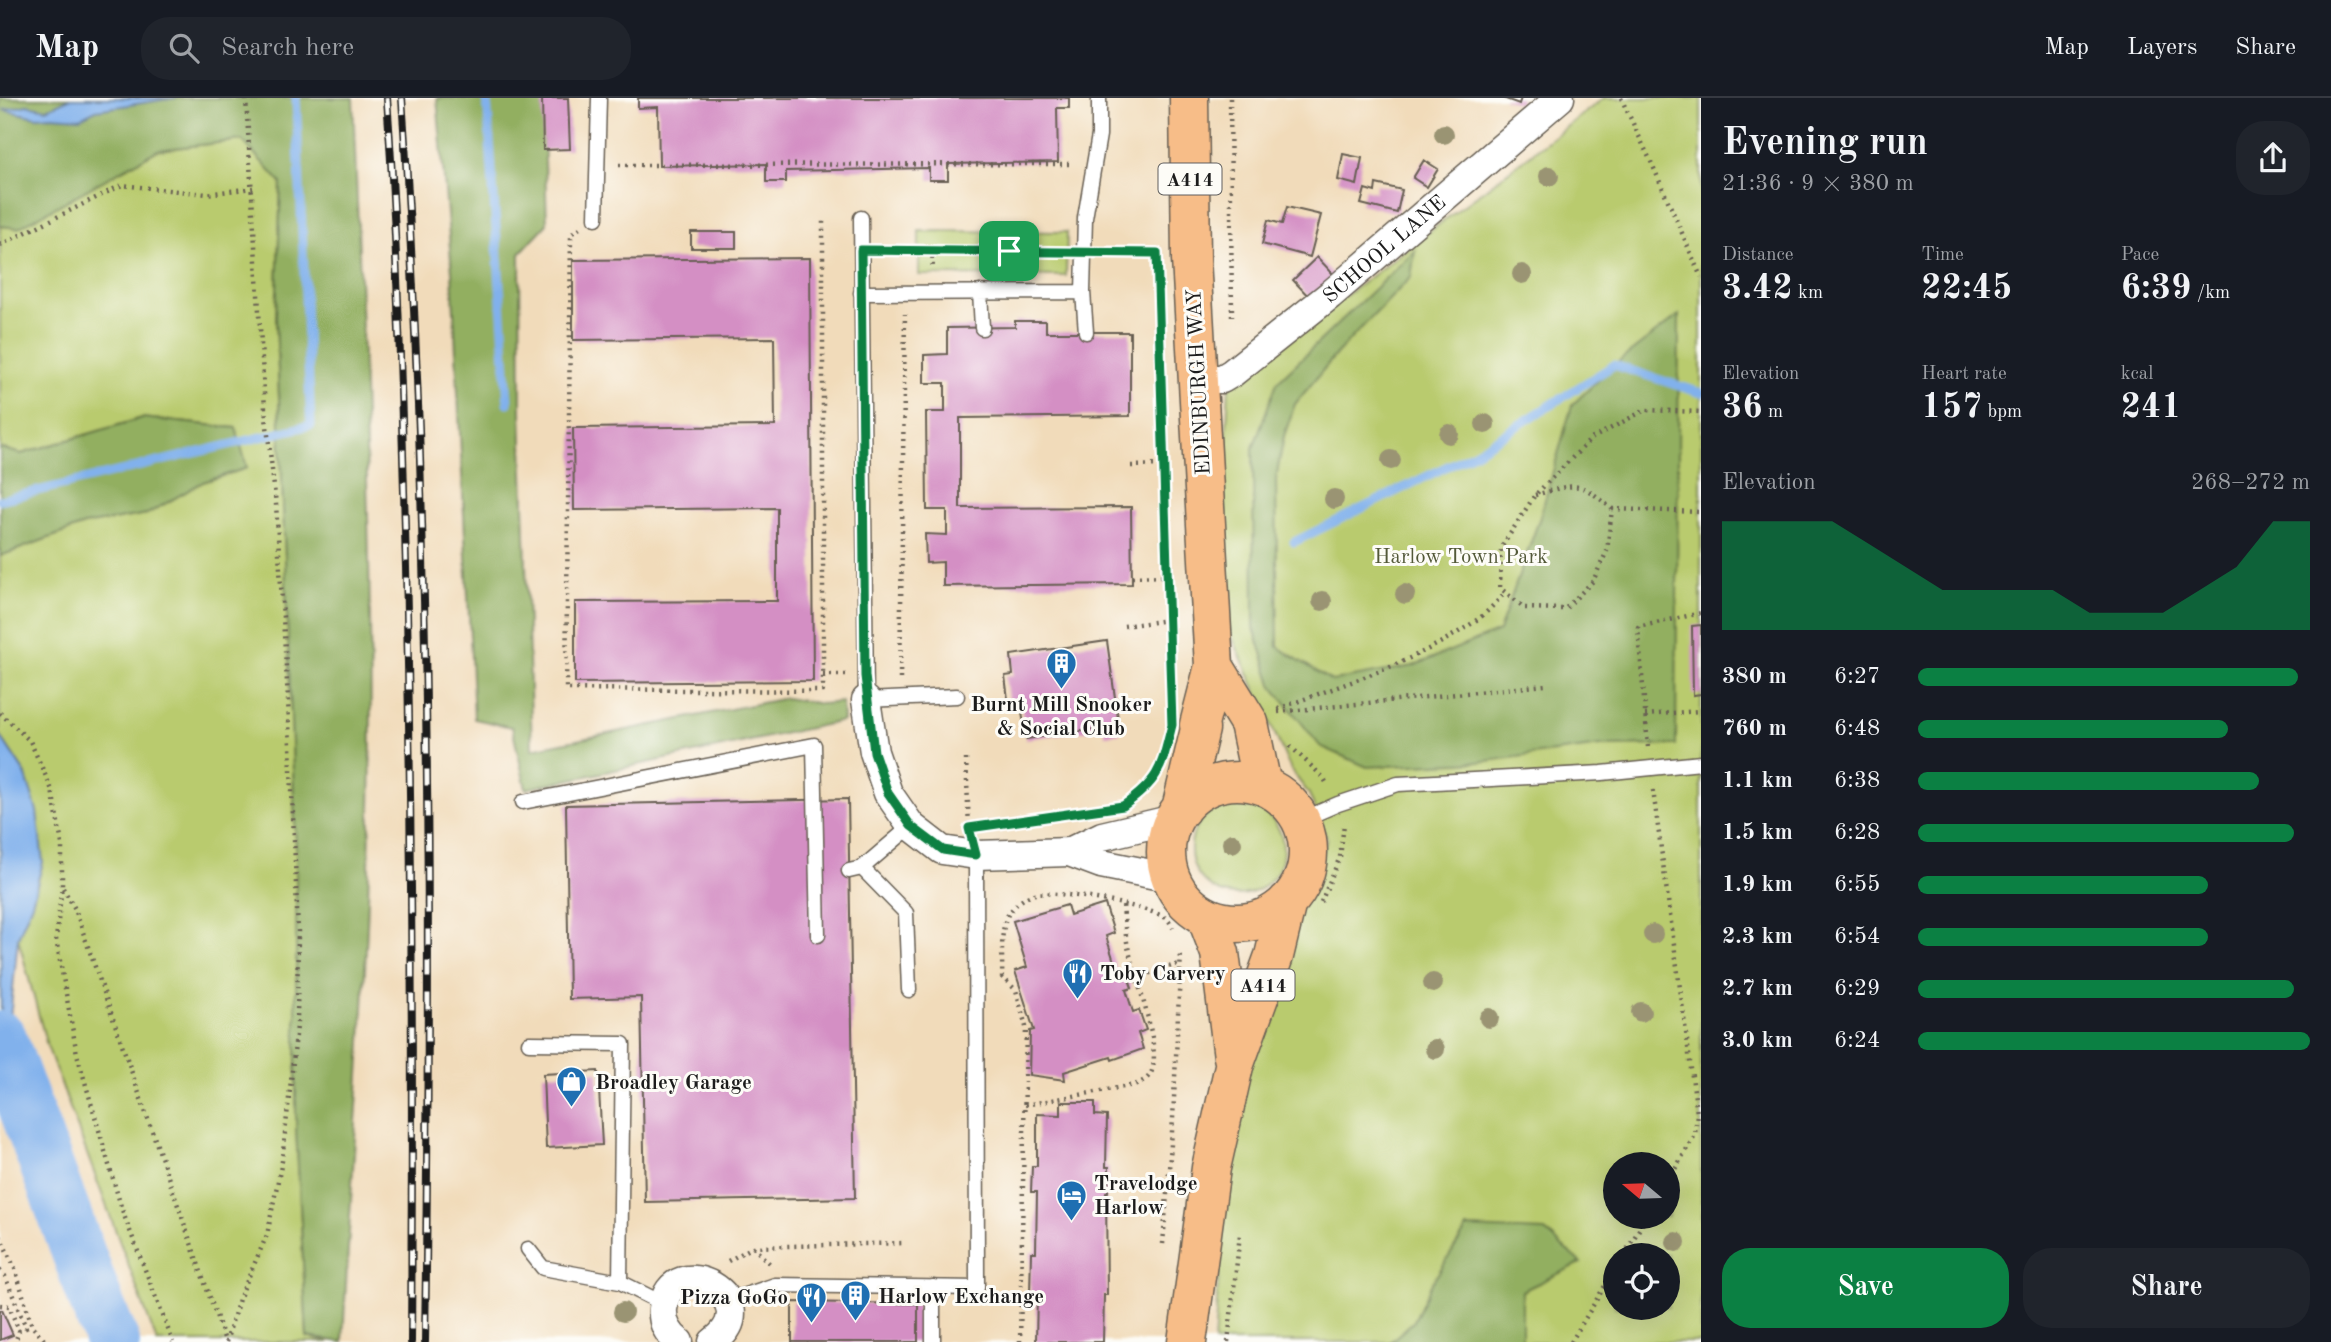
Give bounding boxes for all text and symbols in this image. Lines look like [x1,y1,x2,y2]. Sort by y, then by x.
search box [141,17,631,80]
icon: search [165,29,203,67]
text: Map [35,32,99,65]
text: Search here [221,35,354,61]
text: Map [2045,36,2089,60]
text: Layers [2127,36,2197,60]
text: Share [2235,36,2296,60]
button: share [2236,121,2310,195]
text: Evening run [1722,125,1928,163]
road number: A414 [1158,164,1222,194]
text: 21:36 · 9 × 380 m [1722,172,1914,195]
street label: SCHOOL LANE [1320,192,1450,308]
pin [979,221,1039,281]
icon: arrive [990,232,1028,270]
text: Distance [1722,246,1794,265]
text: Time [1921,246,1964,265]
text: Pace [2121,246,2159,265]
text: 3.42 [1722,271,1793,306]
text: 22:45 [1921,271,2012,306]
text: 6:39 [2121,271,2191,306]
text: km [1793,284,1823,303]
text: /km [2191,284,2230,303]
street label: EDINBURGH WAY [1184,288,1215,476]
text: Elevation [1722,365,1799,384]
text: Heart rate [1921,365,2007,384]
text: kcal [2121,365,2153,384]
text: 36 [1722,390,1763,425]
text: 157 [1921,390,1982,425]
text: 241 [2121,390,2182,425]
text: m [1763,403,1783,422]
text: bpm [1982,403,2022,422]
text: Elevation [1722,471,1816,494]
text: 268–272 m [2191,471,2310,494]
park label: Harlow Town Park [1374,547,1548,568]
building icon: Burnt Mill Snooker & Social Club [1044,647,1078,691]
text: 380 m [1722,665,1787,688]
text: 6:27 [1834,665,1880,688]
place label: Burnt Mill Snooker & Social Club [970,695,1152,740]
text: 760 m [1722,717,1787,740]
text: 6:48 [1834,717,1880,740]
text: 1.1 km [1722,769,1793,792]
text: 6:38 [1834,769,1880,792]
text: 1.5 km [1722,821,1793,844]
text: 6:28 [1834,821,1880,844]
text: 1.9 km [1722,873,1793,896]
text: 6:55 [1834,873,1880,896]
text: 2.3 km [1722,925,1793,948]
text: 6:54 [1834,925,1880,948]
restaurant icon: Toby Carvery [1060,956,1094,1000]
place label: Toby Carvery [1100,964,1226,985]
road number: A414 [1232,970,1294,1000]
text: 2.7 km [1722,977,1793,1000]
text: 6:29 [1834,977,1880,1000]
text: 3.0 km [1722,1029,1793,1052]
text: 6:24 [1834,1029,1880,1052]
shop icon: Broadley Garage [555,1065,589,1109]
place label: Broadley Garage [595,1073,752,1094]
north arrow [1603,1152,1680,1228]
map controls [1603,1152,1680,1320]
place label: Travelodge Harlow [1094,1174,1198,1219]
hotel icon: Travelodge Harlow [1054,1178,1088,1222]
button: locate [1603,1243,1680,1320]
button: Save [1722,1248,2009,1328]
button: Share [2023,1248,2310,1328]
building icon: Harlow Exchange [838,1279,872,1323]
restaurant icon: Pizza GoGo [794,1280,828,1324]
place label: Harlow Exchange [878,1287,1044,1308]
place label: Pizza GoGo [680,1288,788,1309]

